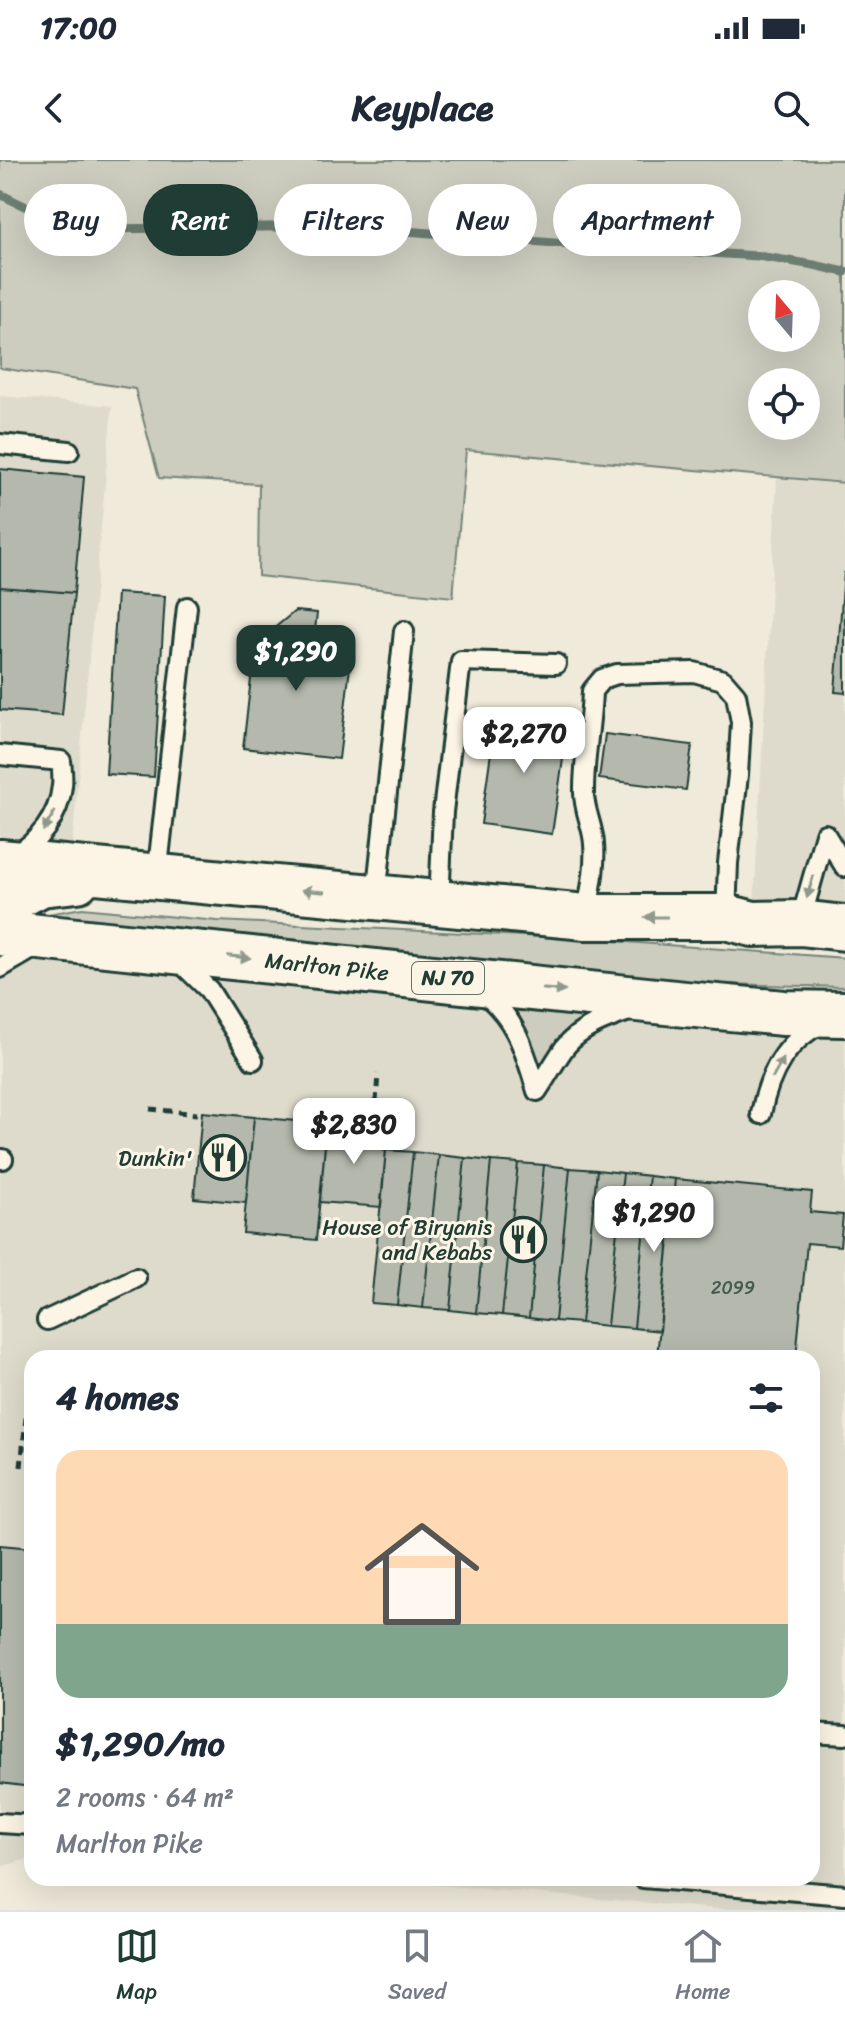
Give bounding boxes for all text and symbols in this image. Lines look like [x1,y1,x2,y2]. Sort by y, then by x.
text: 17:00 [40,1,117,55]
text: Keyplace [352,76,493,140]
icon: back [32,86,76,130]
icon: search [769,86,813,130]
chip: Buy [24,184,127,256]
chip: Rent [143,184,258,256]
chip: Filters [274,184,412,256]
chip: New [428,184,537,256]
chip: Apartment [553,184,741,256]
north arrow [748,280,820,352]
map controls [748,280,820,440]
button: locate [748,368,820,440]
pin: $1,290 [231,625,361,693]
text: $1,290 [254,628,338,674]
pin: $2,270 [459,707,589,775]
text: $2,270 [481,710,567,756]
one-way arrow [42,810,56,832]
one-way arrow [803,875,816,899]
one-way arrow [301,885,326,898]
one-way arrow [643,911,668,923]
street label: Marlton Pike [263,941,391,992]
one-way arrow [227,950,252,963]
road number: NJ 70 [412,962,484,994]
one-way arrow [541,983,566,996]
one-way arrow [771,1056,785,1079]
pin: $2,830 [289,1098,419,1166]
text: $2,830 [311,1101,397,1147]
restaurant icon: Dunkin' [200,1134,248,1182]
place label: Dunkin' [118,1139,193,1178]
pin: $1,290 [589,1186,719,1254]
text: $1,290 [612,1189,696,1235]
place label: House of Biryanis and Kebabs [322,1208,493,1272]
restaurant icon: House of Biryanis and Kebabs [499,1216,547,1264]
house number: 2099 [711,1272,755,1304]
text: 4 homes [56,1368,179,1428]
icon: filters [744,1376,788,1420]
icon: home [350,1502,494,1646]
text: $1,290/mo [56,1714,225,1774]
text: 2 rooms · 64 m² [56,1774,234,1820]
text: Marlton Pike [56,1820,203,1866]
tab: Map [115,1924,159,2011]
tab: Saved [388,1924,446,2011]
tab: Home [675,1924,730,2011]

